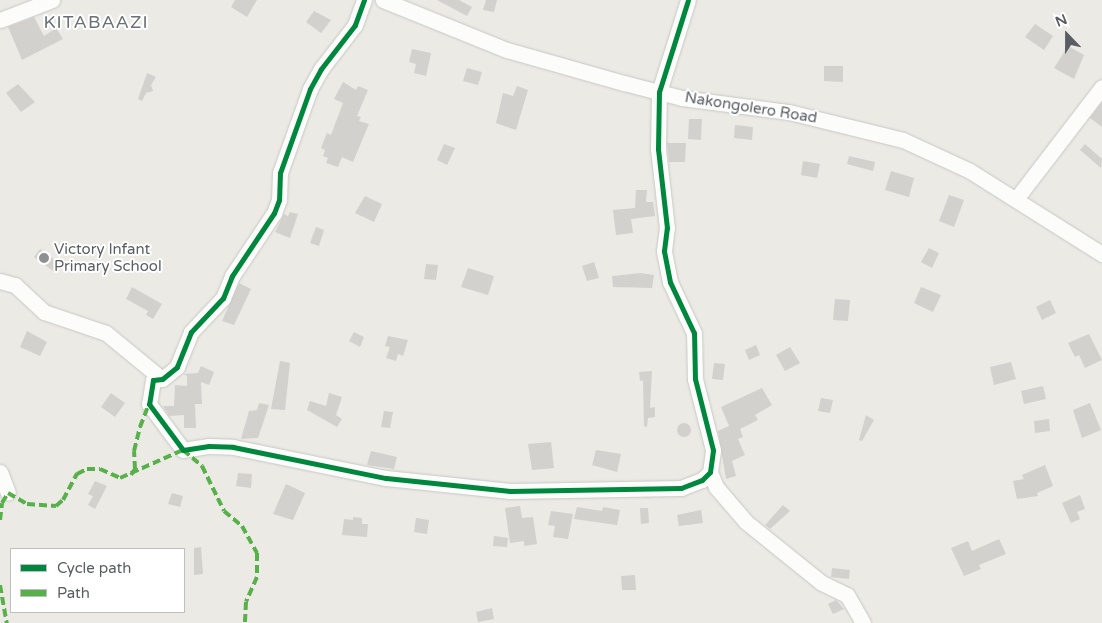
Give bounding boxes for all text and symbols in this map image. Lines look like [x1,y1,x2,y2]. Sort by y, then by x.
north arrow [1042,10,1092,60]
district label: KITABAAZI [42,11,150,33]
text: N [1053,11,1070,31]
street label: Nakongolero Road [684,89,818,127]
place label: Victory Infant Primary School [54,240,162,275]
marker: Victory Infant Primary School [38,252,50,264]
legend [10,548,185,613]
text: Cycle path [57,559,131,577]
text: Path [57,584,90,602]

